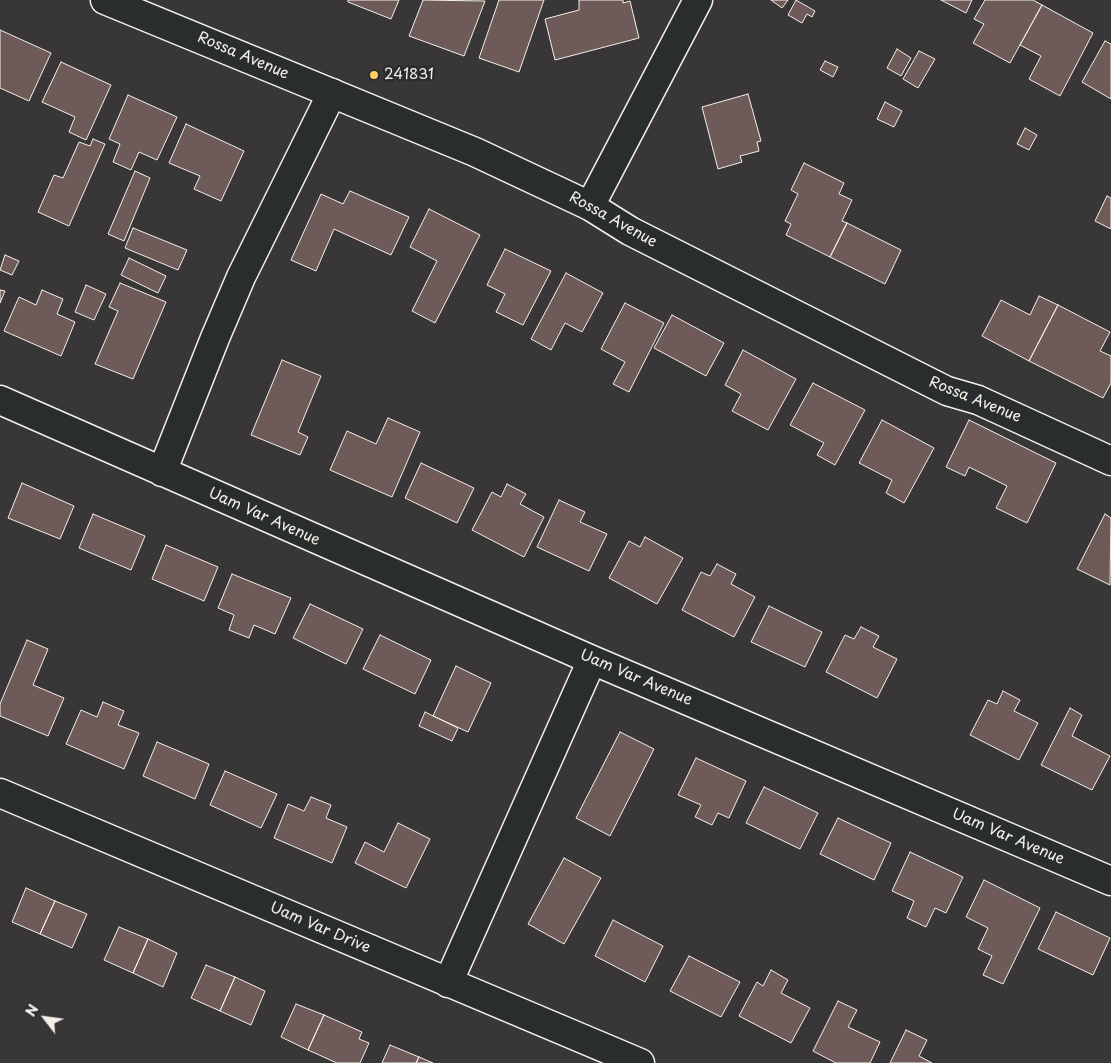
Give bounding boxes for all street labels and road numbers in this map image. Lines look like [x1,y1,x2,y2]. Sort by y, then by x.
street label: Rossa Avenue [194,29,292,83]
street label: Rossa Avenue [566,188,660,252]
street label: Rossa Avenue [926,373,1024,427]
street label: Uam Var Avenue [205,484,323,550]
street label: Uam Var Avenue [577,646,695,710]
street label: Uam Var Avenue [949,805,1067,869]
street label: Uam Var Drive [267,899,373,957]

